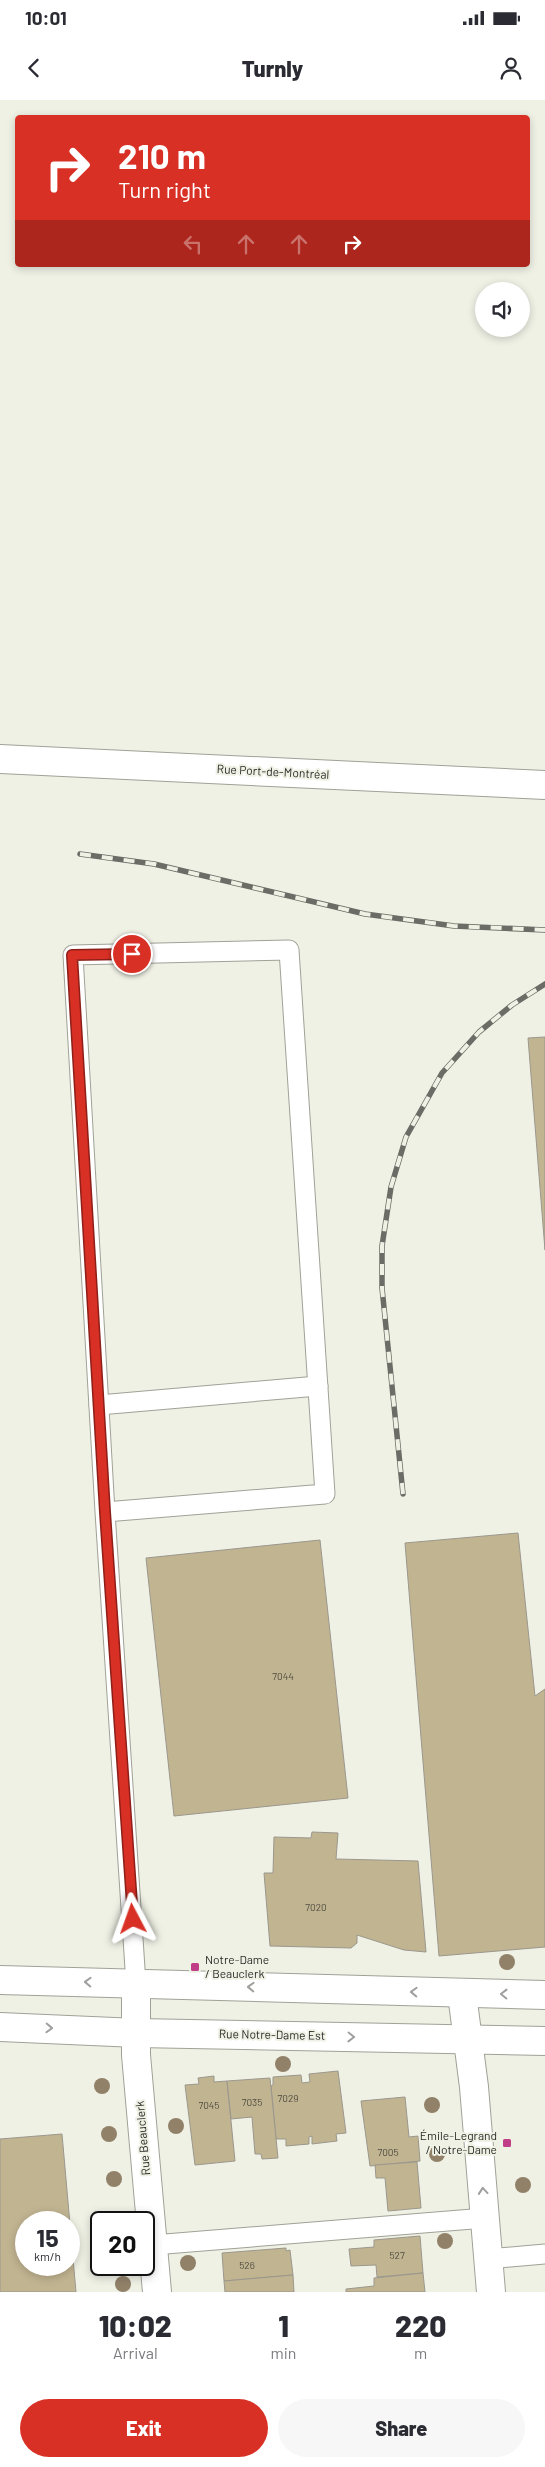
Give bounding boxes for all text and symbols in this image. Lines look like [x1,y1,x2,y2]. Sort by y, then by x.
text: 10:01 [25,6,67,29]
icon: back [20,54,48,82]
icon: person [497,54,525,82]
text: Turnly [242,55,303,81]
text: 210 m [118,134,206,176]
icon: right [35,135,100,200]
text: Turn right [118,176,211,202]
icon: left [179,230,207,258]
icon: ahead [232,230,260,258]
icon: ahead [285,230,313,258]
icon: right [338,230,366,258]
map controls [475,282,530,337]
button: sound [475,282,530,337]
street label: Rue Port-de-Montréal [216,761,330,781]
pin [111,933,153,975]
icon: arrive [118,940,146,968]
house number: 7044 [272,1670,294,1682]
position arrow [106,1892,158,1944]
house number: 7020 [305,1901,327,1913]
place label: Notre-Dame / Beauclerk [205,1952,269,1980]
marker: Notre-Dame / Beauclerk [189,1961,201,1973]
one-way arrow [83,1977,91,1988]
one-way arrow [247,1982,254,1992]
one-way arrow [409,1987,417,1997]
one-way arrow [499,1989,507,1999]
one-way arrow [45,2023,53,2033]
street label: Rue Notre-Dame Est [219,2026,325,2042]
one-way arrow [348,2032,355,2042]
house number: 7029 [278,2092,298,2104]
house number: 7035 [242,2096,262,2108]
house number: 7045 [198,2099,220,2111]
street label: Rue Beauclerk [132,2100,152,2176]
place label: Émile-Legrand / Notre-Dame [420,2128,497,2156]
marker: Émile-Legrand / Notre-Dame [501,2137,513,2149]
house number: 7005 [377,2146,399,2158]
one-way arrow [477,2187,488,2195]
speed limit sign: 20 [90,2211,155,2276]
text: 15 [36,2222,59,2252]
text: km/h [34,2249,61,2263]
house number: 527 [389,2249,405,2261]
house number: 526 [239,2259,255,2271]
text: 10:02 [99,2307,172,2343]
text: 1 [278,2307,289,2343]
text: 220 [395,2307,446,2343]
text: Arrival [113,2343,158,2362]
text: min [270,2343,296,2362]
text: m [414,2343,427,2362]
button: Exit [20,2399,268,2457]
button: Share [278,2399,525,2457]

